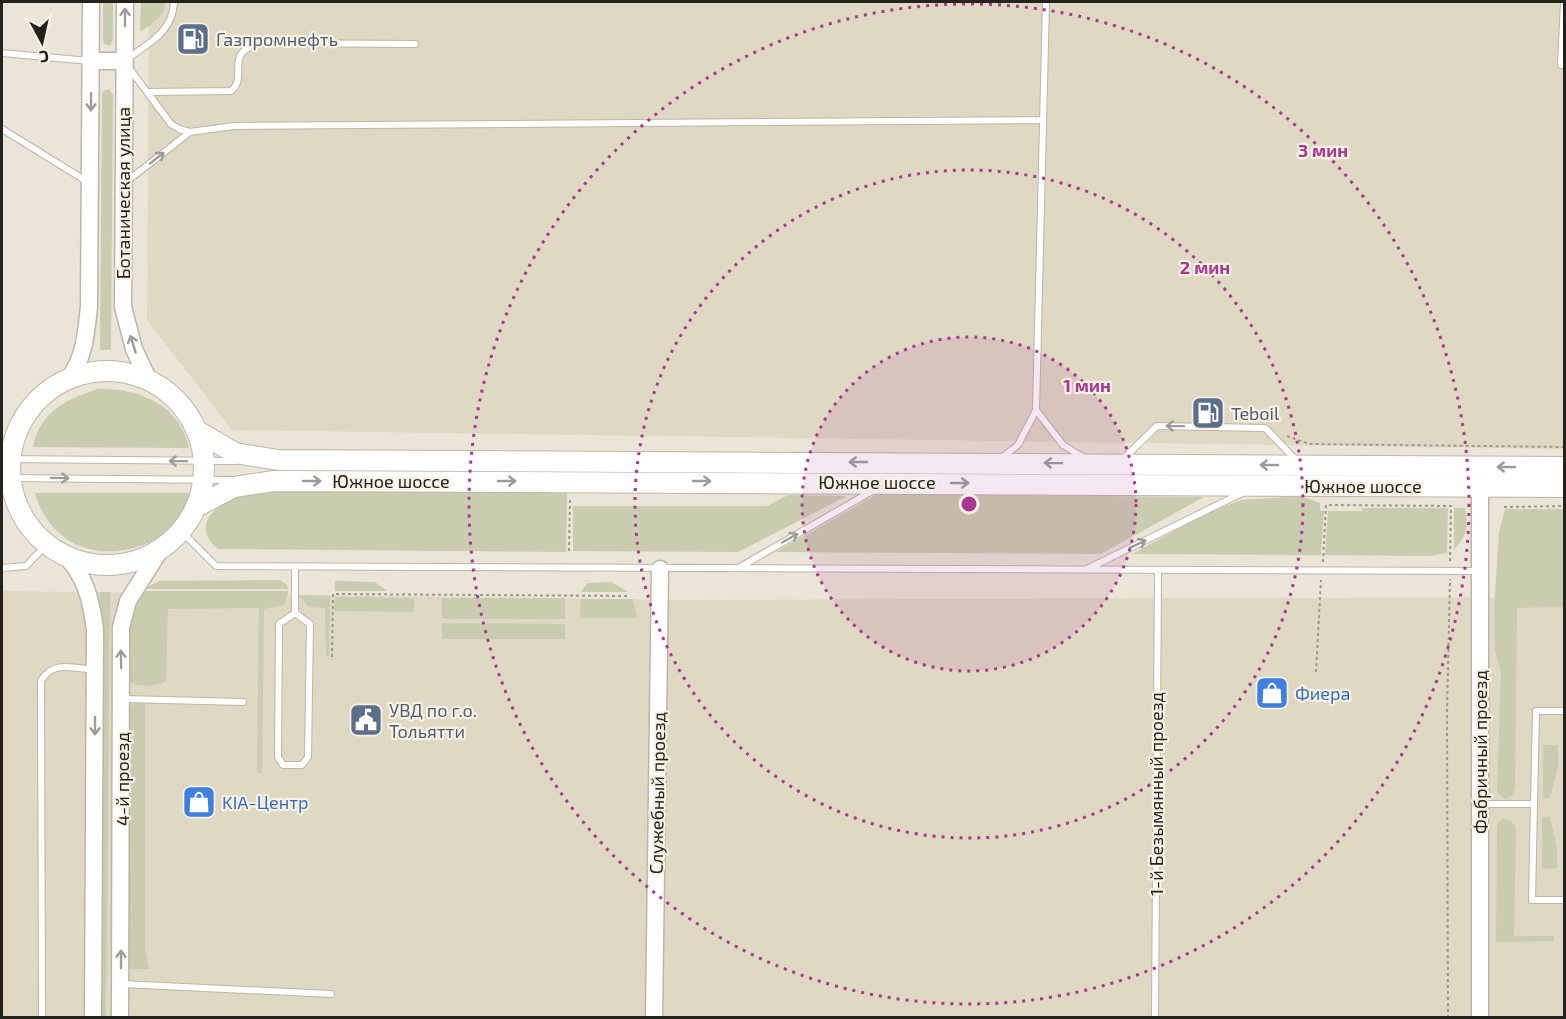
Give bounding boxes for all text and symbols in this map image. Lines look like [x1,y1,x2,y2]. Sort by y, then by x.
one-way arrow [119,8,130,28]
north arrow [12,12,72,72]
fuel station icon: Газпромнефть [175,21,211,57]
place label: Газпромнефть [216,28,338,50]
text: С [38,47,50,67]
one-way arrow [85,91,97,111]
street label: Ботаническая улица [112,107,134,279]
text: 3 мин [1298,139,1348,161]
one-way arrow [148,152,164,164]
text: 2 мин [1180,256,1230,278]
one-way arrow [127,335,138,354]
text: 1 мин [1063,374,1111,396]
fuel station icon: Teboil [1190,395,1226,431]
place label: Teboil [1231,402,1280,424]
one-way arrow [1165,421,1185,432]
one-way arrow [168,455,188,467]
one-way arrow [849,456,869,468]
one-way arrow [1044,458,1064,469]
one-way arrow [1260,460,1280,471]
one-way arrow [1497,461,1517,473]
street label: Южное шоссе [332,470,450,492]
street label: Южное шоссе [818,471,936,493]
one-way arrow [49,473,69,484]
one-way arrow [301,475,321,487]
one-way arrow [496,475,516,487]
one-way arrow [691,475,711,487]
street label: Южное шоссе [1304,475,1422,497]
one-way arrow [949,477,969,489]
centre of rings [959,494,979,514]
one-way arrow [781,532,798,544]
one-way arrow [1129,538,1146,550]
one-way arrow [116,650,127,670]
street label: Фабричный проезд [1469,670,1491,834]
shop icon: Фиера [1254,675,1290,711]
place label: Фиера [1295,682,1351,704]
street label: 1-й Безымянный проезд [1145,692,1167,896]
place label: УВД по г.о. Тольятти [389,699,477,742]
public building icon: УВД по г.о. Тольятти [348,702,384,738]
street label: Служебный проезд [645,712,669,874]
one-way arrow [89,715,101,735]
street label: 4-й проезд [111,732,133,826]
shop icon: KIA-Центр [181,784,217,820]
place label: KIA-Центр [222,791,309,813]
one-way arrow [115,950,127,970]

